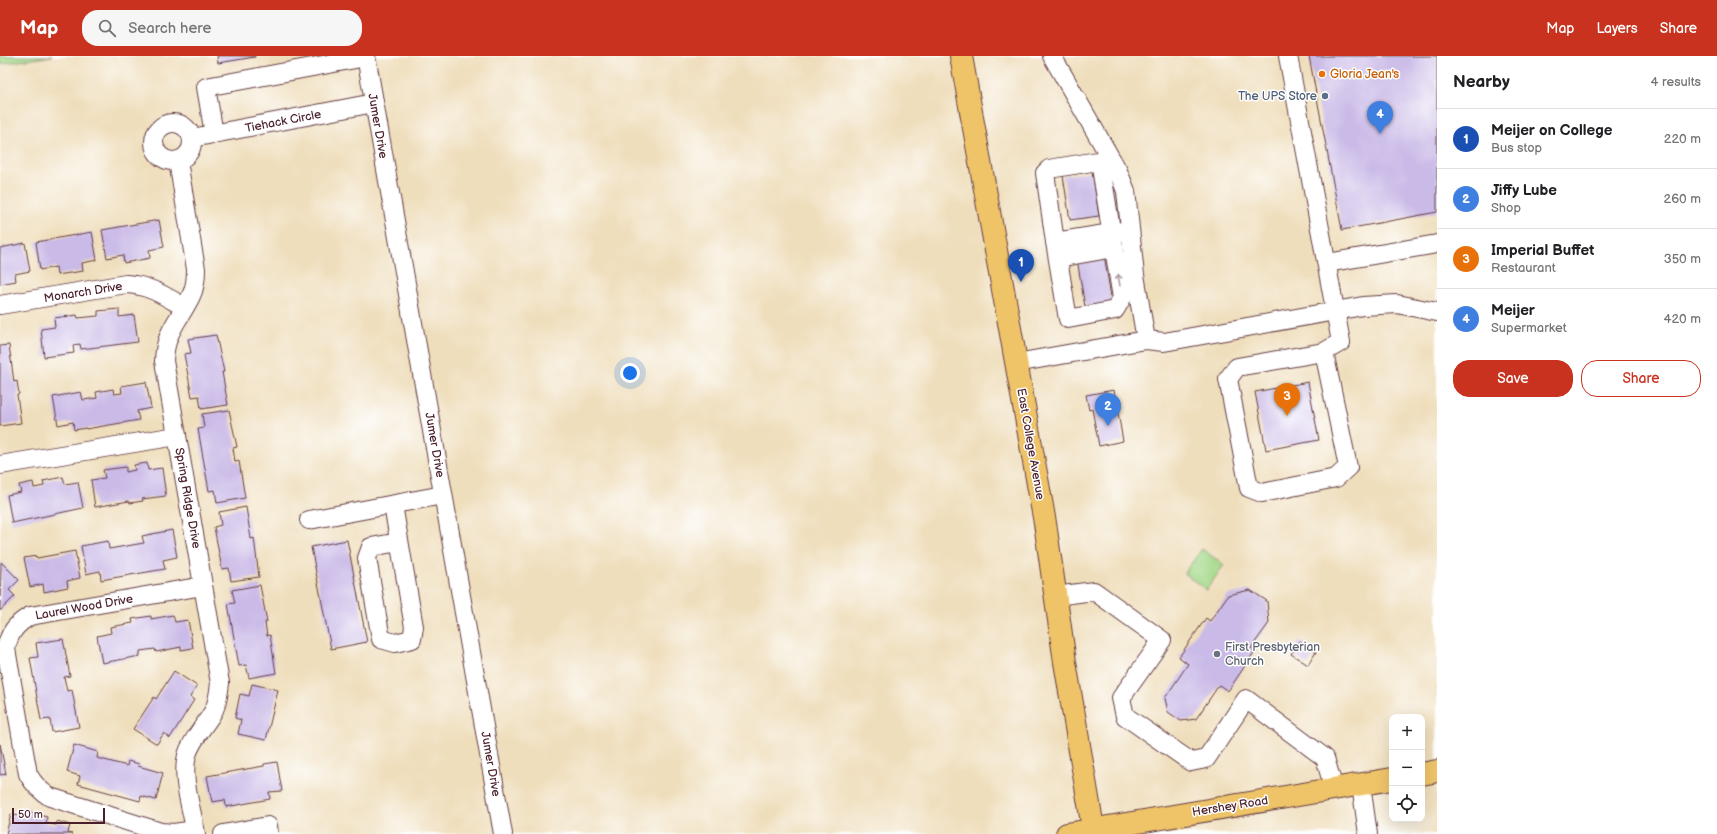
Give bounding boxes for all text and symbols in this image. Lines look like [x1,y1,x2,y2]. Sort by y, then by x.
search box [82,10,362,46]
text: Map [20,17,58,40]
icon: search [96,17,118,39]
text: Search here [128,19,211,38]
text: Map [1546,20,1574,37]
text: Layers [1596,20,1638,37]
text: Share [1660,20,1697,37]
place label: Gloria Jean's [1330,67,1399,82]
marker: Gloria Jean's [1317,69,1327,79]
text: Nearby [1453,72,1510,92]
text: 4 results [1651,74,1701,90]
place label: The UPS Store [1238,89,1317,104]
marker: The UPS Store [1320,91,1330,101]
street label: Jumer Drive [364,92,391,160]
pin: 4 [1367,101,1393,134]
street label: Tiehack Circle [244,107,322,136]
text: Meijer on College [1491,121,1612,140]
text: 1 [1463,131,1469,147]
text: 220 m [1664,131,1701,147]
text: Bus stop [1491,140,1542,156]
text: Jiffy Lube [1491,181,1557,200]
text: 2 [1462,191,1470,207]
text: 260 m [1663,191,1701,207]
text: Shop [1491,200,1521,216]
text: Imperial Buffet [1491,241,1594,260]
pin: 1 [1008,249,1034,282]
text: 3 [1462,251,1470,267]
text: 350 m [1664,251,1701,267]
text: Restaurant [1491,260,1556,276]
one-way arrow [1115,274,1123,287]
street label: Monarch Drive [43,279,123,306]
text: Meijer [1491,301,1535,320]
text: 4 [1462,311,1470,327]
text: 420 m [1663,311,1701,327]
text: Supermarket [1491,320,1567,336]
button: Save [1453,360,1573,397]
button: Share [1581,360,1701,397]
your location [620,363,640,383]
pin: 3 [1274,383,1300,416]
street label: East College Avenue [1013,387,1048,501]
pin: 2 [1095,393,1121,426]
street label: Jumer Drive [421,411,448,479]
street label: Spring Ridge Drive [171,447,204,550]
street label: Laurel Wood Drive [34,592,134,623]
place label: First Presbyterian Church [1225,640,1320,669]
marker: First Presbyterian Church [1212,649,1222,659]
map controls [1389,714,1425,822]
button: + [1389,714,1425,750]
street label: Jumer Drive [477,730,504,798]
button: − [1389,750,1425,786]
button: locate [1389,786,1425,822]
street label: Hershey Road [1191,793,1269,820]
scale bar [12,806,105,825]
text: 50 m [18,808,43,821]

